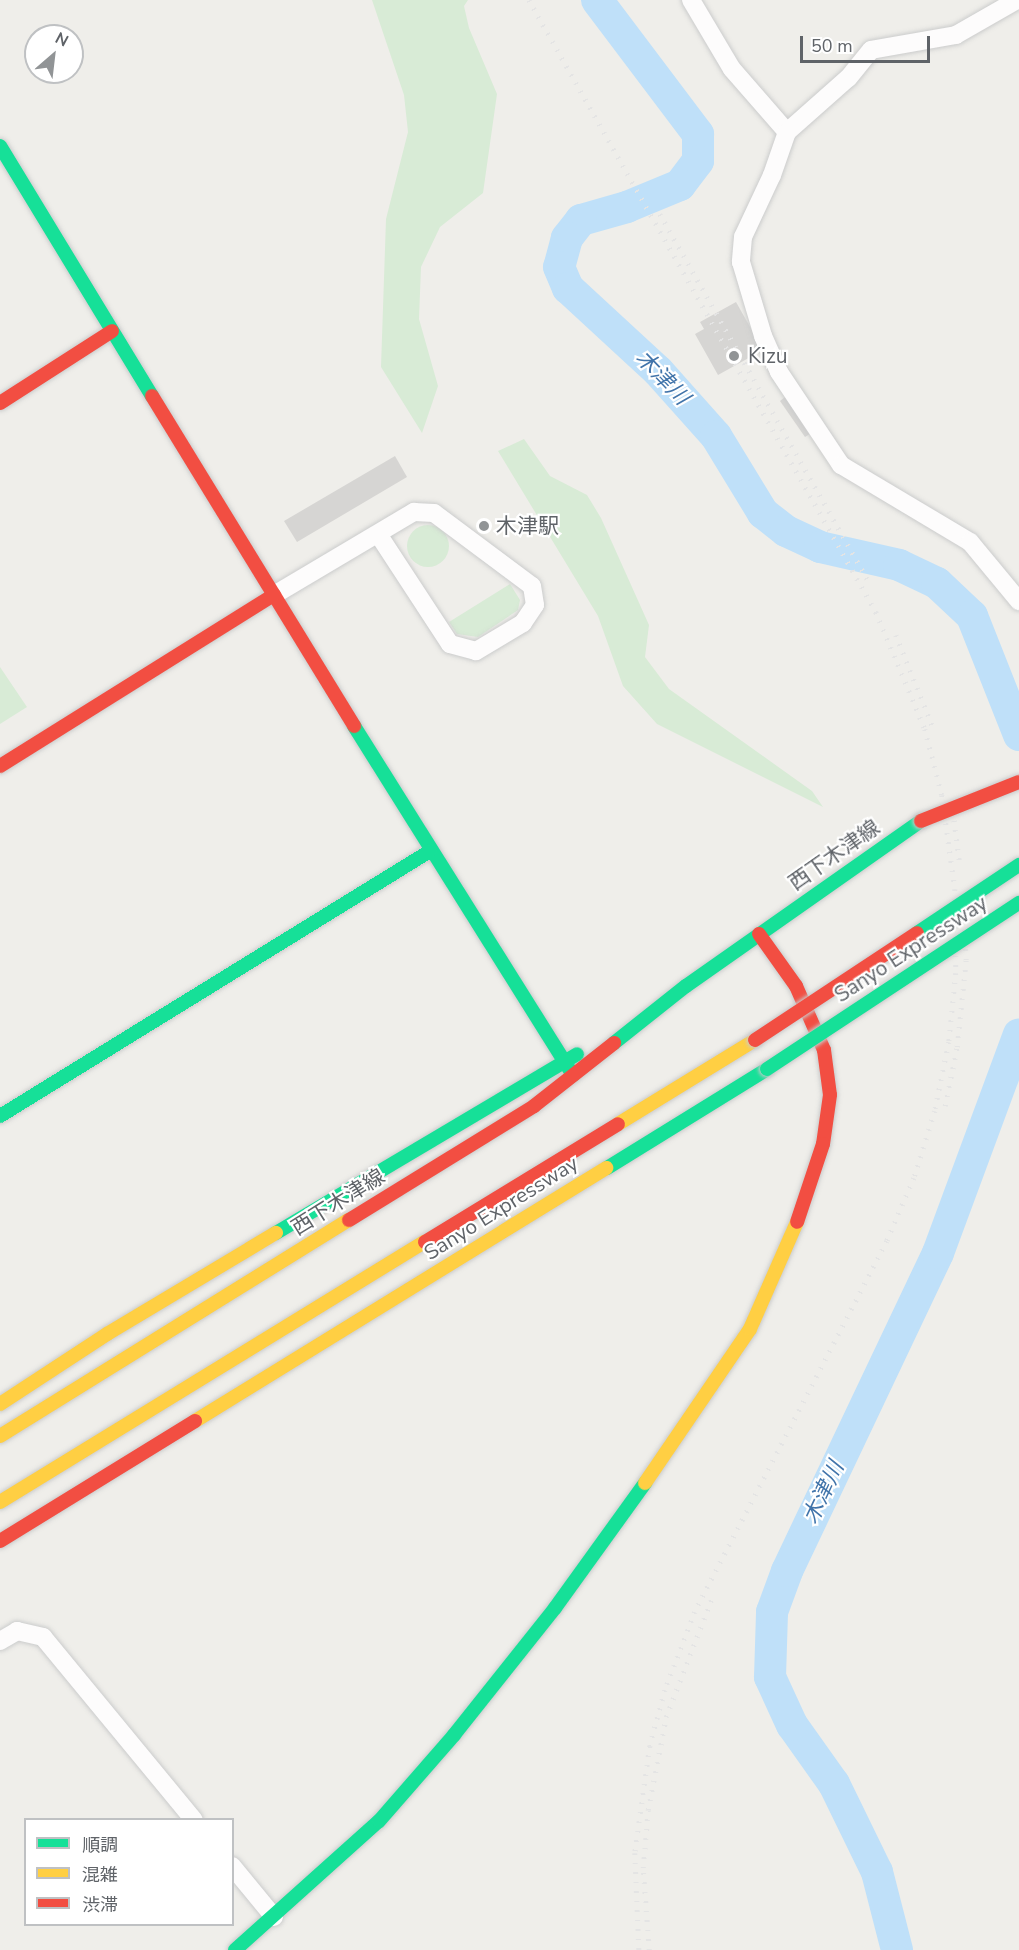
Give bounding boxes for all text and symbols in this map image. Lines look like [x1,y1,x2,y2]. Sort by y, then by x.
north arrow [24,24,84,84]
scale bar [803,24,934,62]
text: N [51,27,72,52]
text: 50 m [811,34,853,58]
place label: Kizu [748,343,788,369]
water label: 木津川 [630,345,694,411]
marker: Kizu [725,347,743,365]
place label: 木津駅 [496,513,559,539]
marker: 木津駅 [477,519,491,533]
street label: 西下木津線 [784,815,884,895]
street label: Sanyo Expressway [830,890,992,1008]
street label: Sanyo Expressway [419,1150,583,1266]
street label: 西下木津線 [287,1163,389,1241]
water label: 木津川 [798,1458,850,1528]
legend [24,1818,234,1926]
text: 順調 [82,1833,118,1857]
text: 混雑 [82,1863,118,1887]
text: 渋滞 [82,1893,118,1917]

